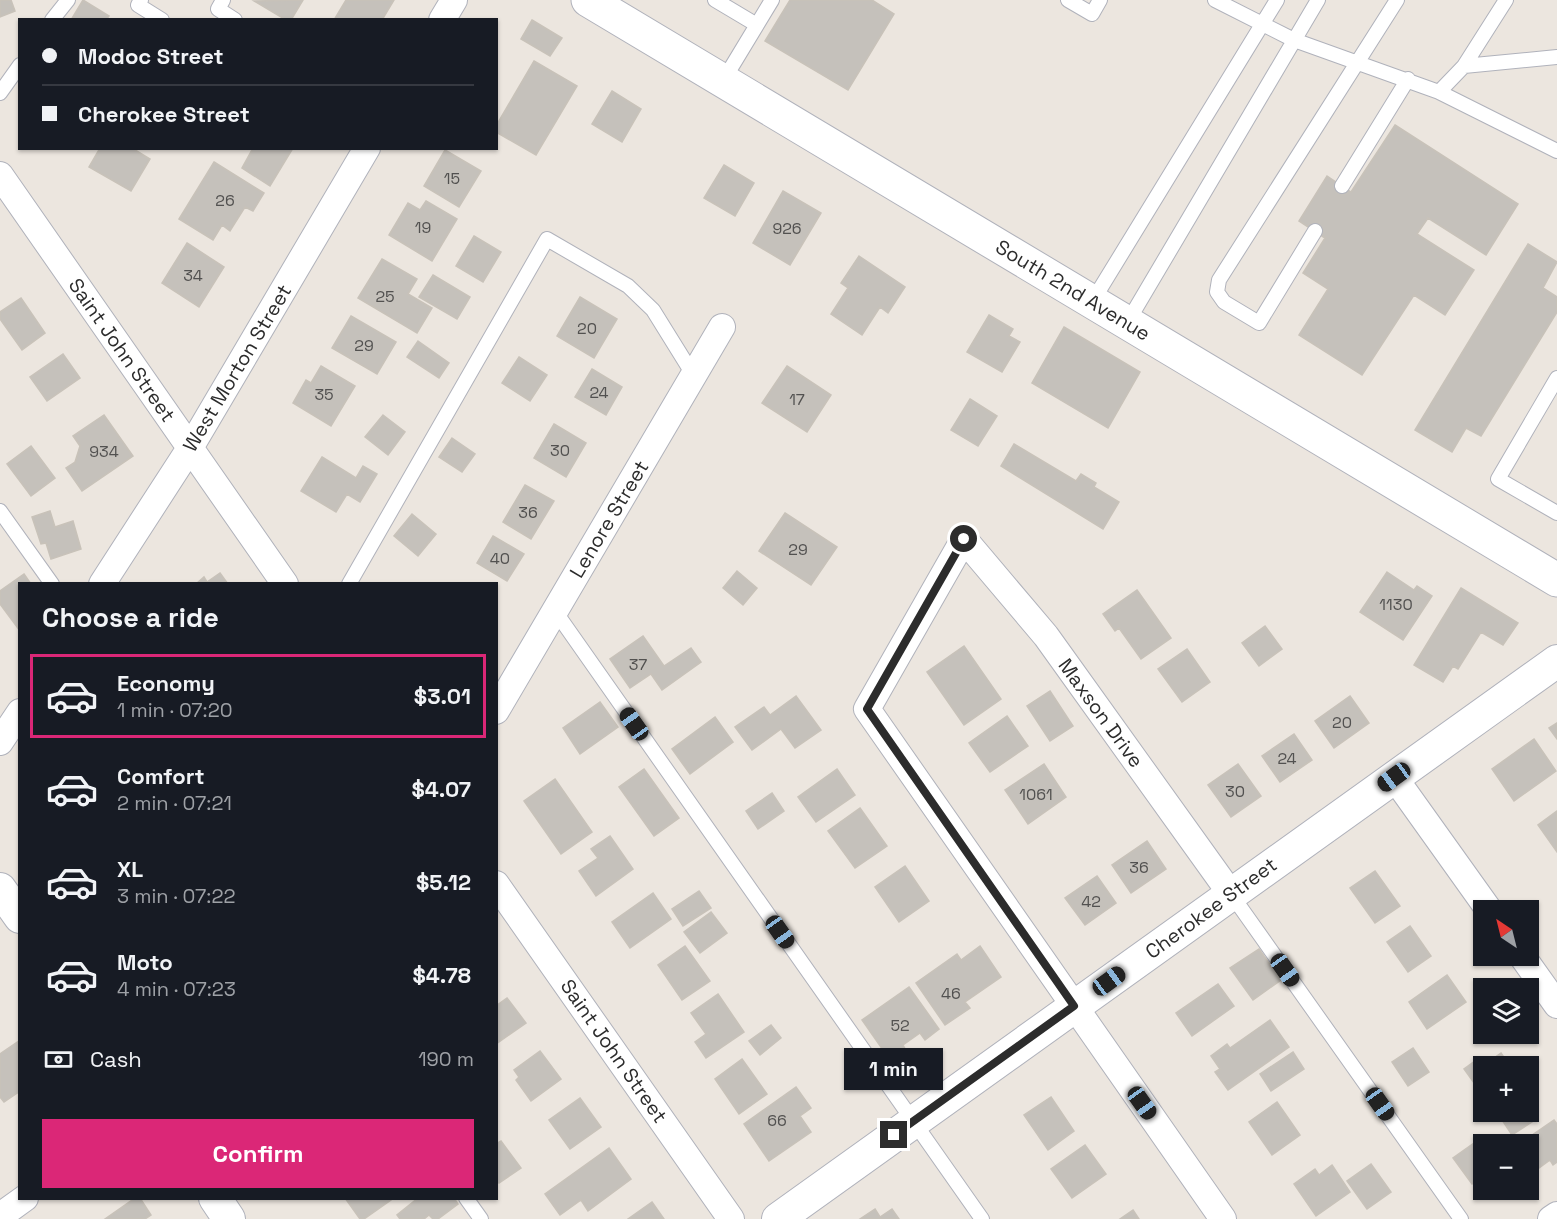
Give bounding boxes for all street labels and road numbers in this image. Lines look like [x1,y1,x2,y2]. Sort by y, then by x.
street label: South 2nd Avenue [991,233,1155,347]
street label: Saint John Street [63,273,181,427]
street label: West Morton Street [177,280,297,456]
street label: Lenore Street [564,455,654,583]
street label: Maxson Drive [1053,653,1149,773]
street label: Cherokee Street [1140,851,1282,965]
street label: Saint John Street [555,974,673,1128]

